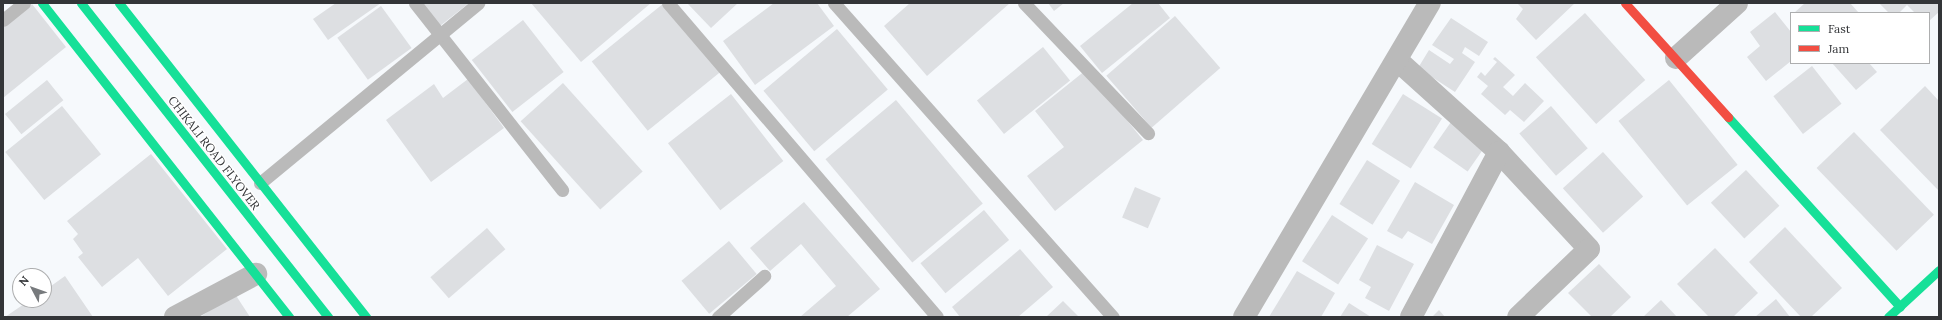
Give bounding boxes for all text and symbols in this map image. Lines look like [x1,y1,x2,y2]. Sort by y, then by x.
legend [1790,12,1930,64]
text: Fast [1828,21,1851,36]
text: Jam [1828,41,1849,56]
street label: CHIKALI ROAD FLYOVER [165,93,263,213]
north arrow [12,268,52,308]
text: N [16,273,32,289]

